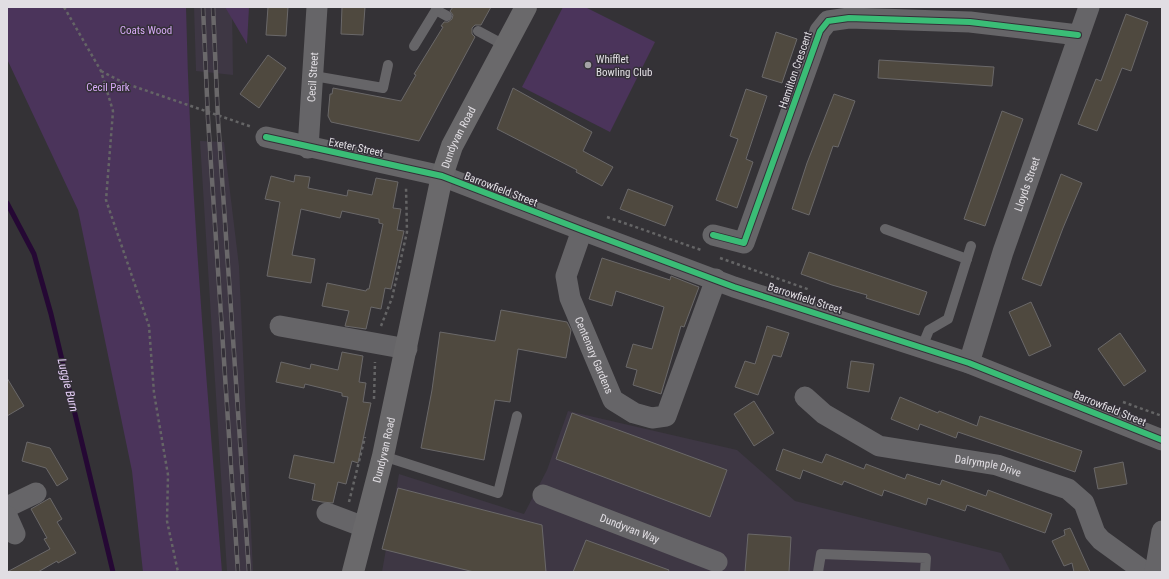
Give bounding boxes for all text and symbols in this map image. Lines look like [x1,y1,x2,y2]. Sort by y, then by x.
park label: Coats Wood [120,24,172,37]
street label: Hamilton Crescent [776,30,815,110]
street label: Cecil Street [305,52,321,102]
place label: Whifflet Bowling Club [596,53,653,79]
marker: Whifflet Bowling Club [583,60,593,70]
park label: Cecil Park [86,81,130,94]
street label: Dundyvan Road [439,104,479,170]
street label: Exeter Street [327,135,384,160]
street label: Lloyds Street [1012,155,1043,213]
street label: Barrowfield Street [462,170,539,209]
street label: Barrowfield Street [766,280,844,317]
street label: Centenary Gardens [572,315,616,396]
water label: Luggie Burn [55,357,81,413]
street label: Barrowfield Street [1072,388,1148,429]
street label: Dundyvan Road [370,416,398,484]
street label: Dalrymple Drive [954,452,1023,480]
street label: Dundyvan Way [598,512,662,546]

